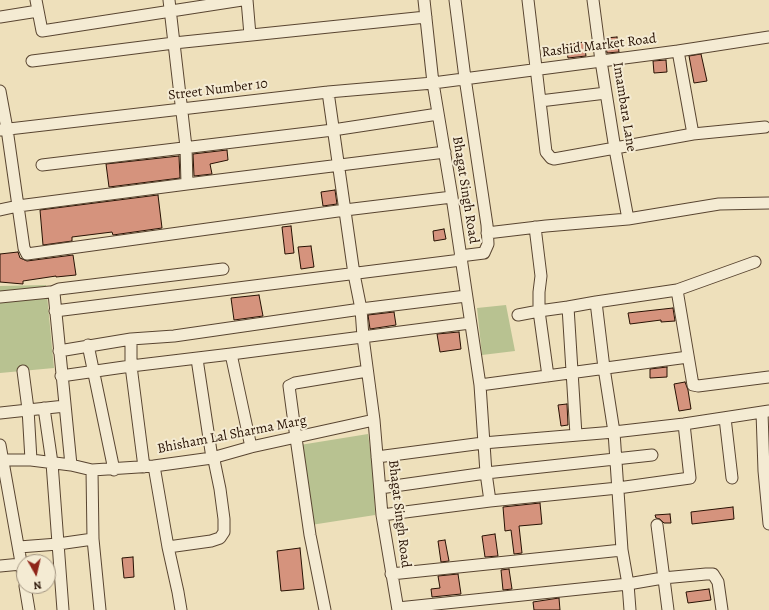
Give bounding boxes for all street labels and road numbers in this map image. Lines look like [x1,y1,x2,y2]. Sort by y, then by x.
street label: Rashid Market Road [541,31,657,61]
street label: Imambara Lane [609,61,639,153]
street label: Street Number 10 [167,76,269,104]
street label: Bhagat Singh Road [448,135,482,245]
street label: Bhisham Lal Sharma Marg [156,412,308,458]
street label: Bhagat Singh Road [384,459,414,569]

